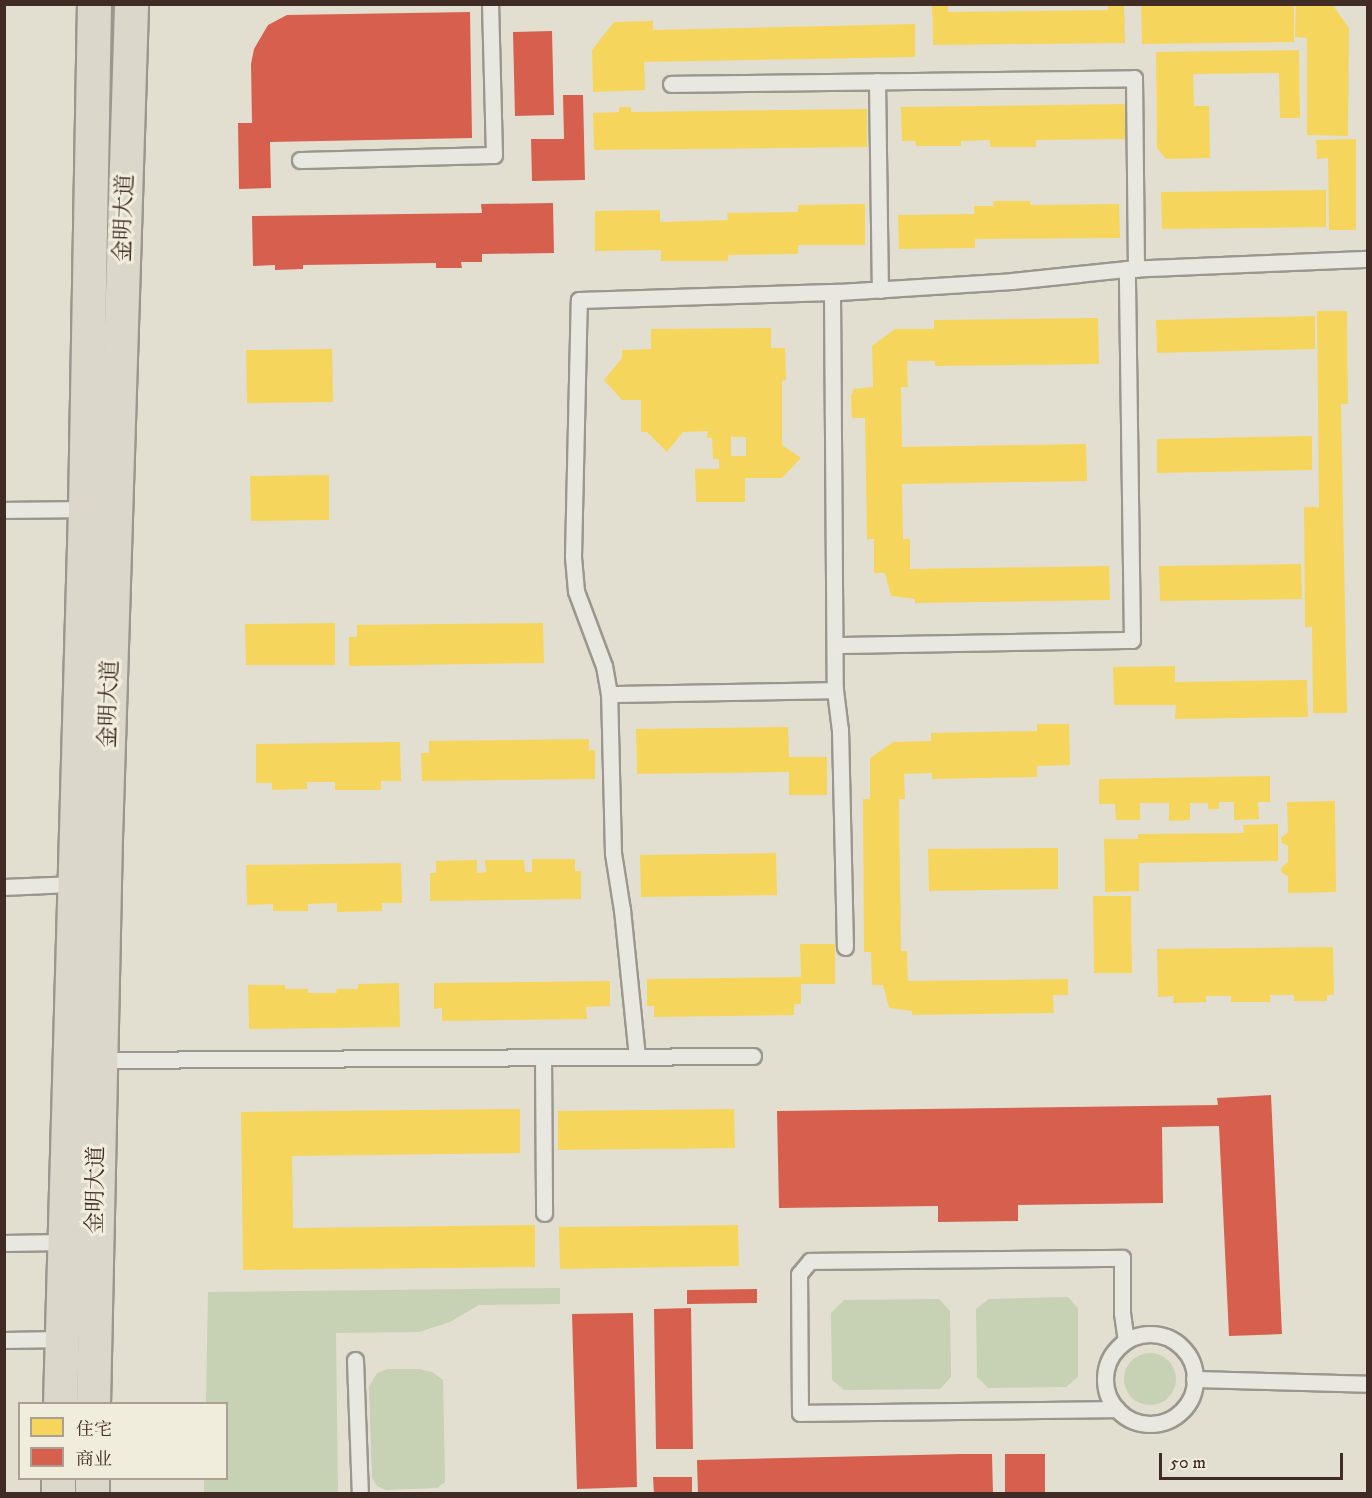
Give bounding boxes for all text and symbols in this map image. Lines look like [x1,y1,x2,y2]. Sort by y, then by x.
street label: 金明大道 [109,174,139,262]
street label: 金明大道 [94,660,124,748]
street label: 金明大道 [82,1146,110,1234]
legend [18,1402,228,1480]
text: 住宅 [76,1419,112,1441]
scale bar [1162,1441,1346,1479]
text: 商业 [76,1449,112,1471]
text: 50 m [1170,1452,1206,1474]

